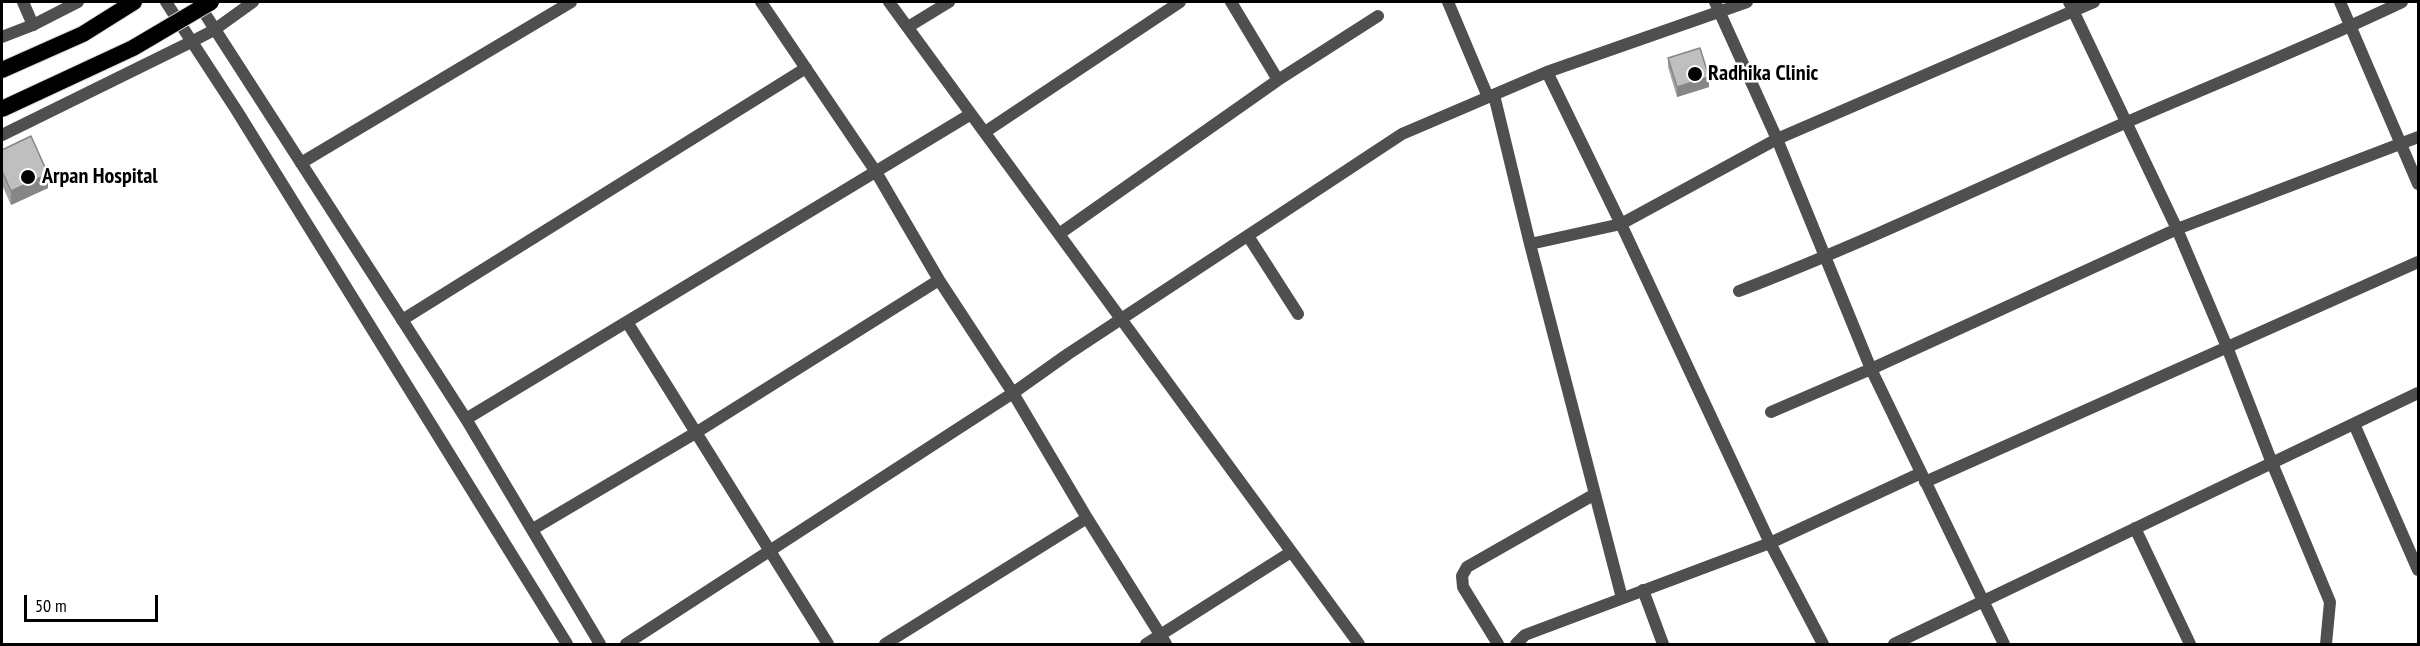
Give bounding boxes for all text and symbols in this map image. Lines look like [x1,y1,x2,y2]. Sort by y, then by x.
place label: Radhika Clinic [1708,61,1818,87]
marker: Radhika Clinic [1686,65,1704,83]
place label: Arpan Hospital [42,164,158,190]
marker: Arpan Hospital [19,168,37,186]
scale bar [27,583,160,621]
text: 50 m [35,594,67,617]

